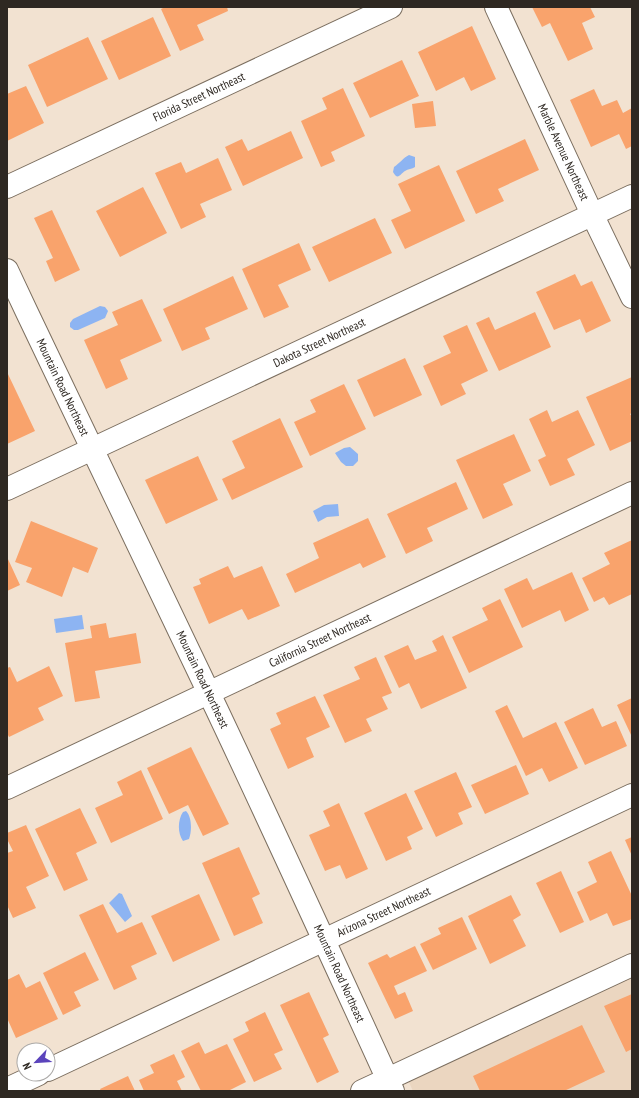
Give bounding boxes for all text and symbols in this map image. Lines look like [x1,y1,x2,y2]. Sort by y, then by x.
street label: Florida Street Northeast [150,68,248,125]
street label: Marble Avenue Northeast [535,101,593,203]
street label: Dakota Street Northeast [271,314,368,370]
street label: Mountain Road Northeast [34,336,93,439]
street label: California Street Northeast [266,609,374,670]
street label: Mountain Road Northeast [173,628,233,731]
street label: Arizona Street Northeast [334,883,433,940]
street label: Mountain Road Northeast [311,922,369,1025]
north arrow [16,1042,56,1082]
text: N [19,1061,35,1072]

